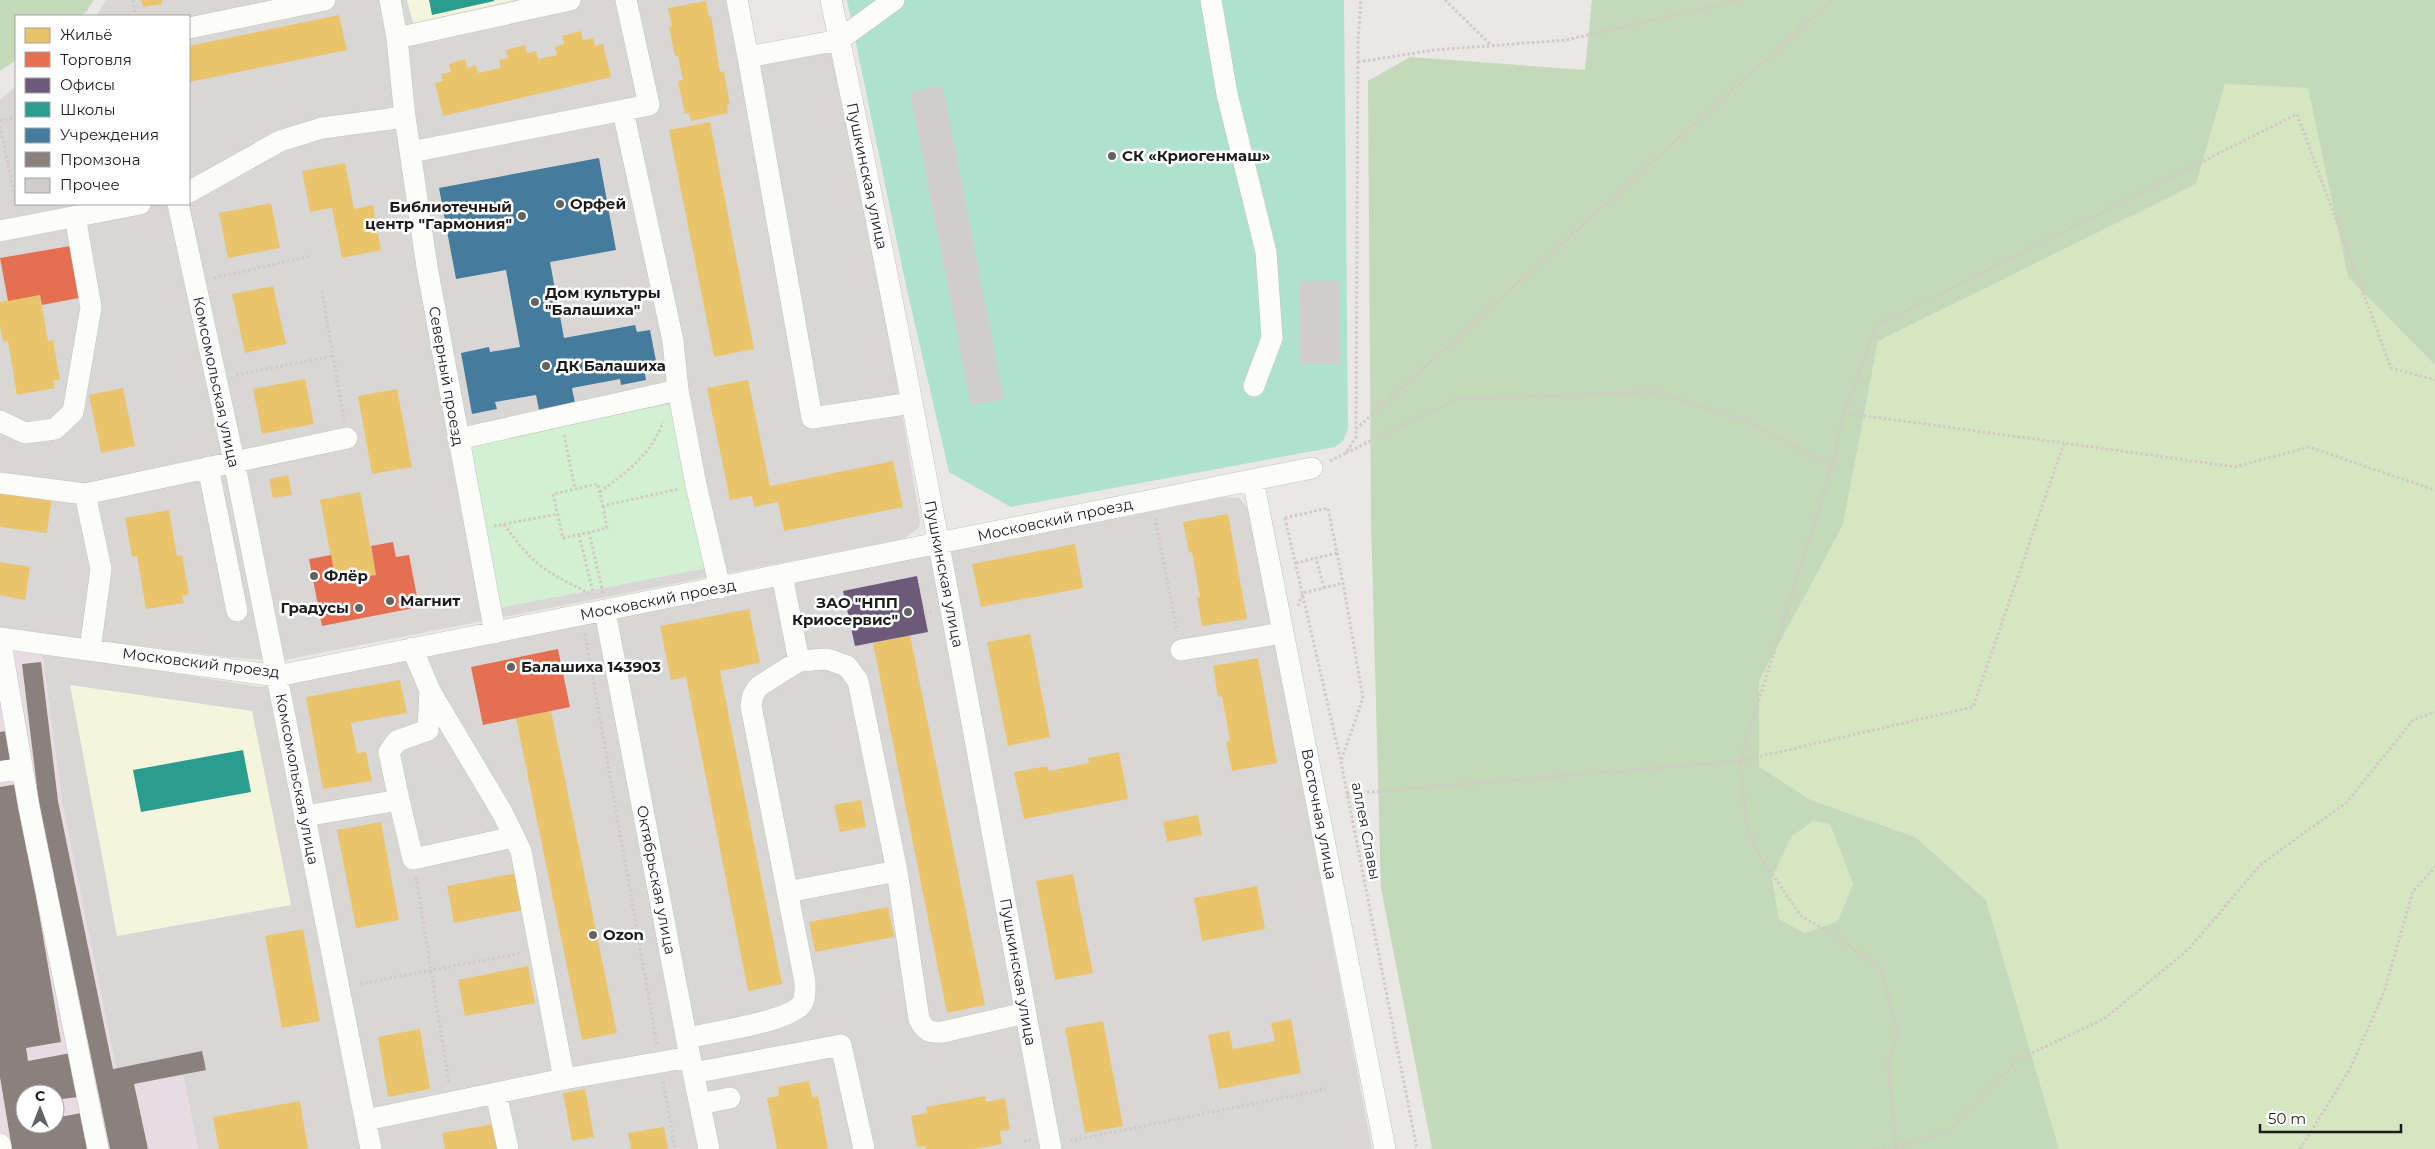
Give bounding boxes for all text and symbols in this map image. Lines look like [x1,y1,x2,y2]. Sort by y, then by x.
legend [15,15,190,205]
text: Жильё [60,25,113,44]
text: Торговля [60,50,132,69]
text: Офисы [60,75,115,94]
text: Школы [60,100,116,119]
street label: Пушкинская улица [843,101,892,251]
text: Учреждения [60,125,159,144]
place label: СК «Криогенмаш» [1122,146,1270,165]
text: Промзона [60,150,140,169]
marker: СК «Криогенмаш» [1106,150,1118,162]
text: Прочее [60,175,120,194]
place label: Орфей [570,194,626,213]
place label: Библиотечный центр "Гармония" [365,197,512,233]
marker: Орфей [554,198,566,210]
marker: Библиотечный центр "Гармония" [516,210,528,222]
place label: Дом культуры "Балашиха" [545,283,661,319]
street label: Комсомольская улица [189,295,244,469]
marker: Дом культуры "Балашиха" [529,296,541,308]
street label: Северный проезд [425,305,468,447]
place label: ДК Балашиха [556,356,666,375]
marker: ДК Балашиха [540,360,552,372]
street label: Московский проезд [976,494,1135,545]
street label: Пушкинская улица [921,499,968,649]
place label: Флёр [324,566,368,585]
marker: Флёр [308,570,320,582]
street label: Московский проезд [578,575,738,624]
place label: Магнит [400,591,460,610]
place label: ЗАО "НПП Криосервис" [792,593,898,629]
marker: Магнит [384,595,396,607]
place label: Градусы [280,598,349,617]
marker: Градусы [353,602,365,614]
marker: ЗАО "НПП Криосервис" [902,606,914,618]
street label: Московский проезд [121,643,281,682]
place label: Балашиха 143903 [521,657,661,676]
marker: Балашиха 143903 [505,661,517,673]
street label: Комсомольская улица [272,692,323,866]
street label: Восточная улица [1297,747,1342,881]
street label: аллея Славы [1348,780,1385,881]
street label: Октябрьская улица [633,804,680,956]
street label: Пушкинская улица [996,897,1041,1047]
place label: Ozon [603,925,644,944]
marker: Ozon [587,929,599,941]
north arrow [15,1084,65,1134]
text: С [35,1087,45,1105]
scale bar [2260,1102,2401,1134]
text: 50 m [2268,1109,2306,1128]

